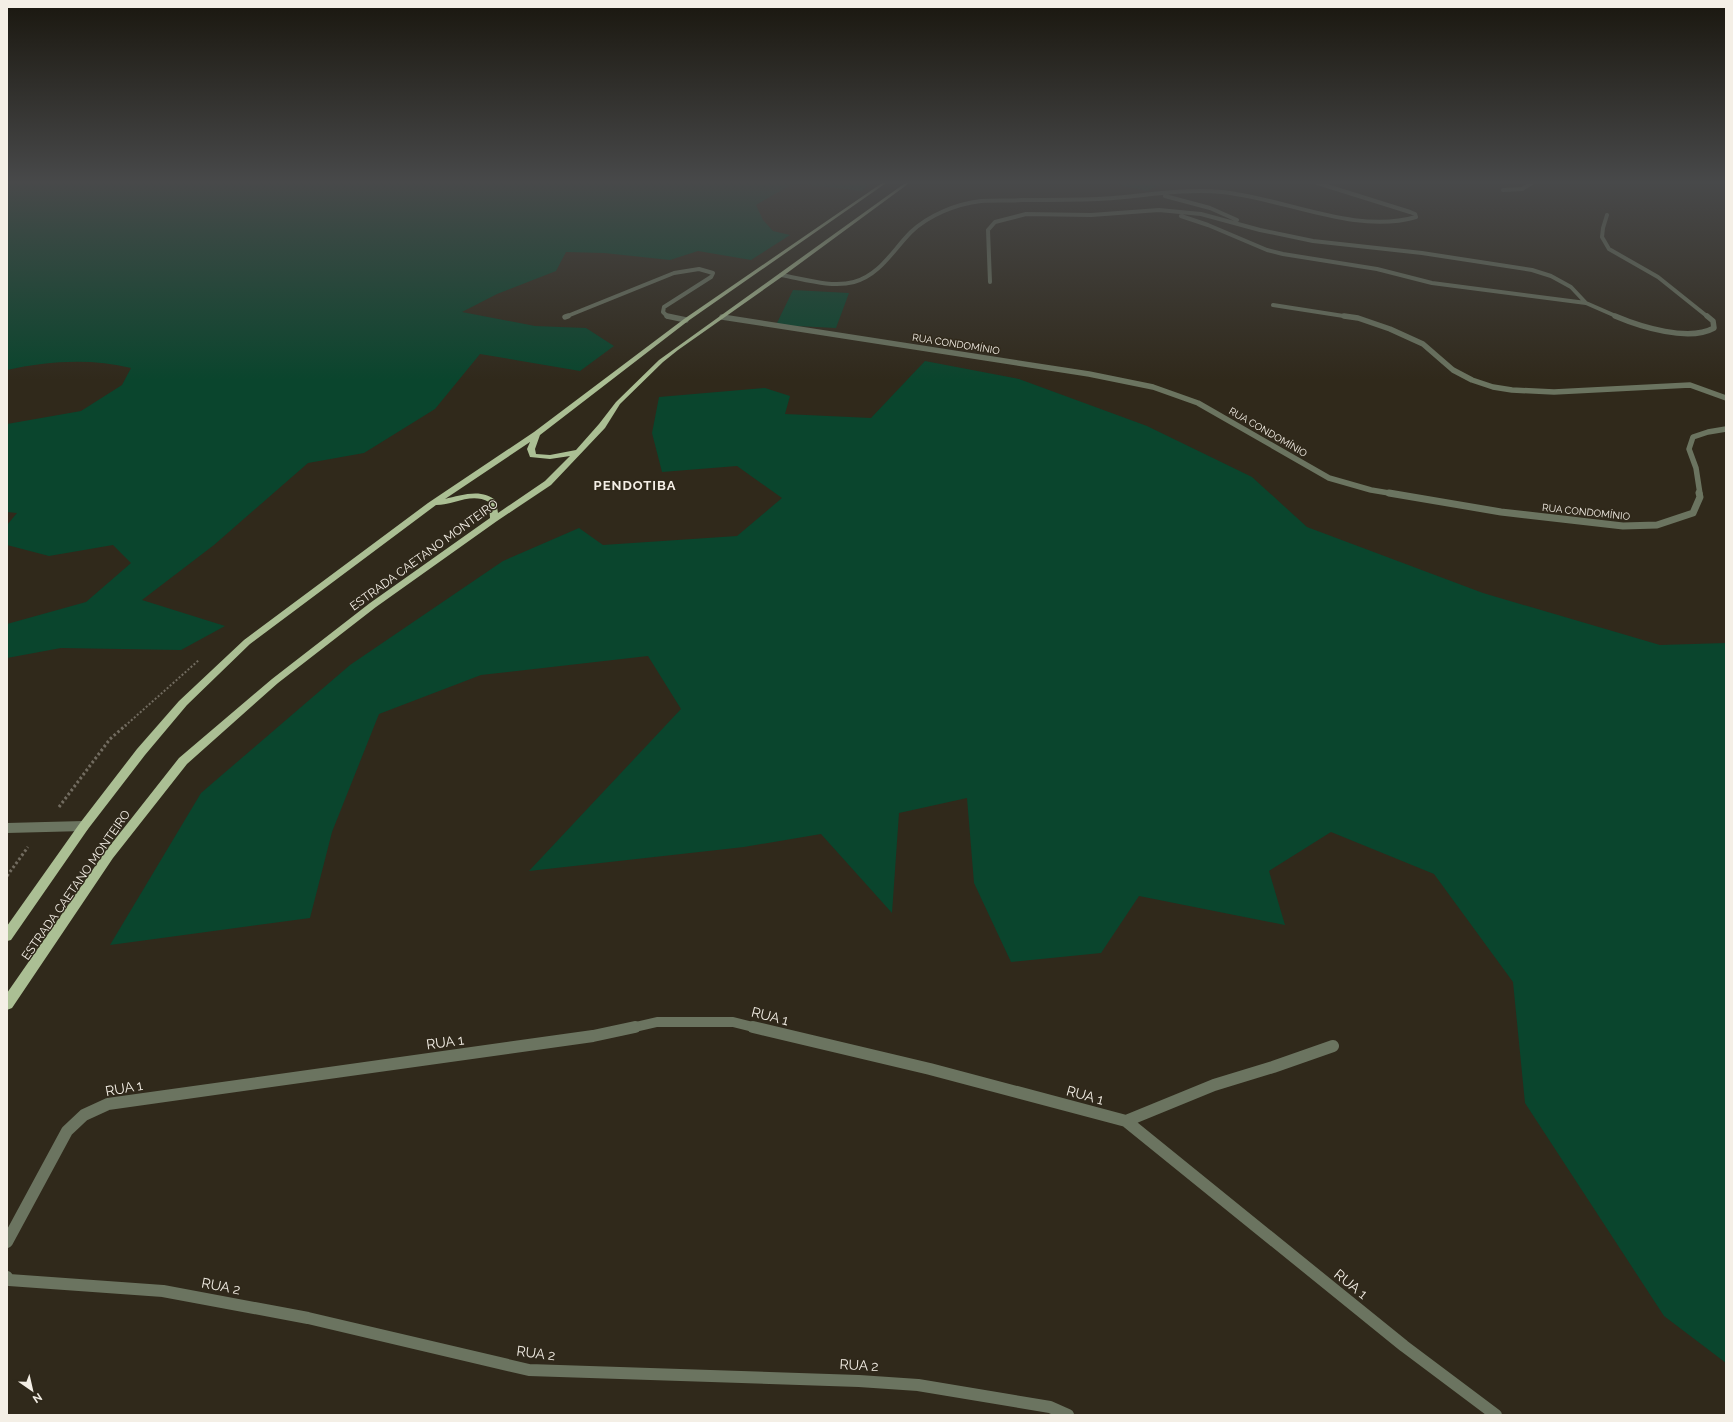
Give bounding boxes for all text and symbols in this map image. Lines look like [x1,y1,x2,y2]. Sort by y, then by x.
street label: RUA CONDOMÍNIO [911,332,1001,356]
street label: RUA CONDOMÍNIO [1227,405,1309,459]
district label: PENDOTIBA [594,478,676,493]
street label: ESTRADA CAETANO MONTEIRO [347,497,501,613]
street label: RUA CONDOMÍNIO [1541,502,1631,522]
street label: ESTRADA CAETANO MONTEIRO [19,807,133,963]
street label: RUA 1 [750,1004,790,1028]
street label: RUA 1 [425,1031,465,1053]
street label: RUA 1 [104,1077,144,1099]
street label: RUA 1 [1065,1082,1105,1108]
street label: RUA 1 [1331,1266,1371,1302]
street label: RUA 2 [200,1274,242,1298]
street label: RUA 2 [516,1343,556,1363]
street label: RUA 2 [839,1356,879,1374]
north arrow [12,1370,52,1410]
text: N [30,1390,44,1406]

